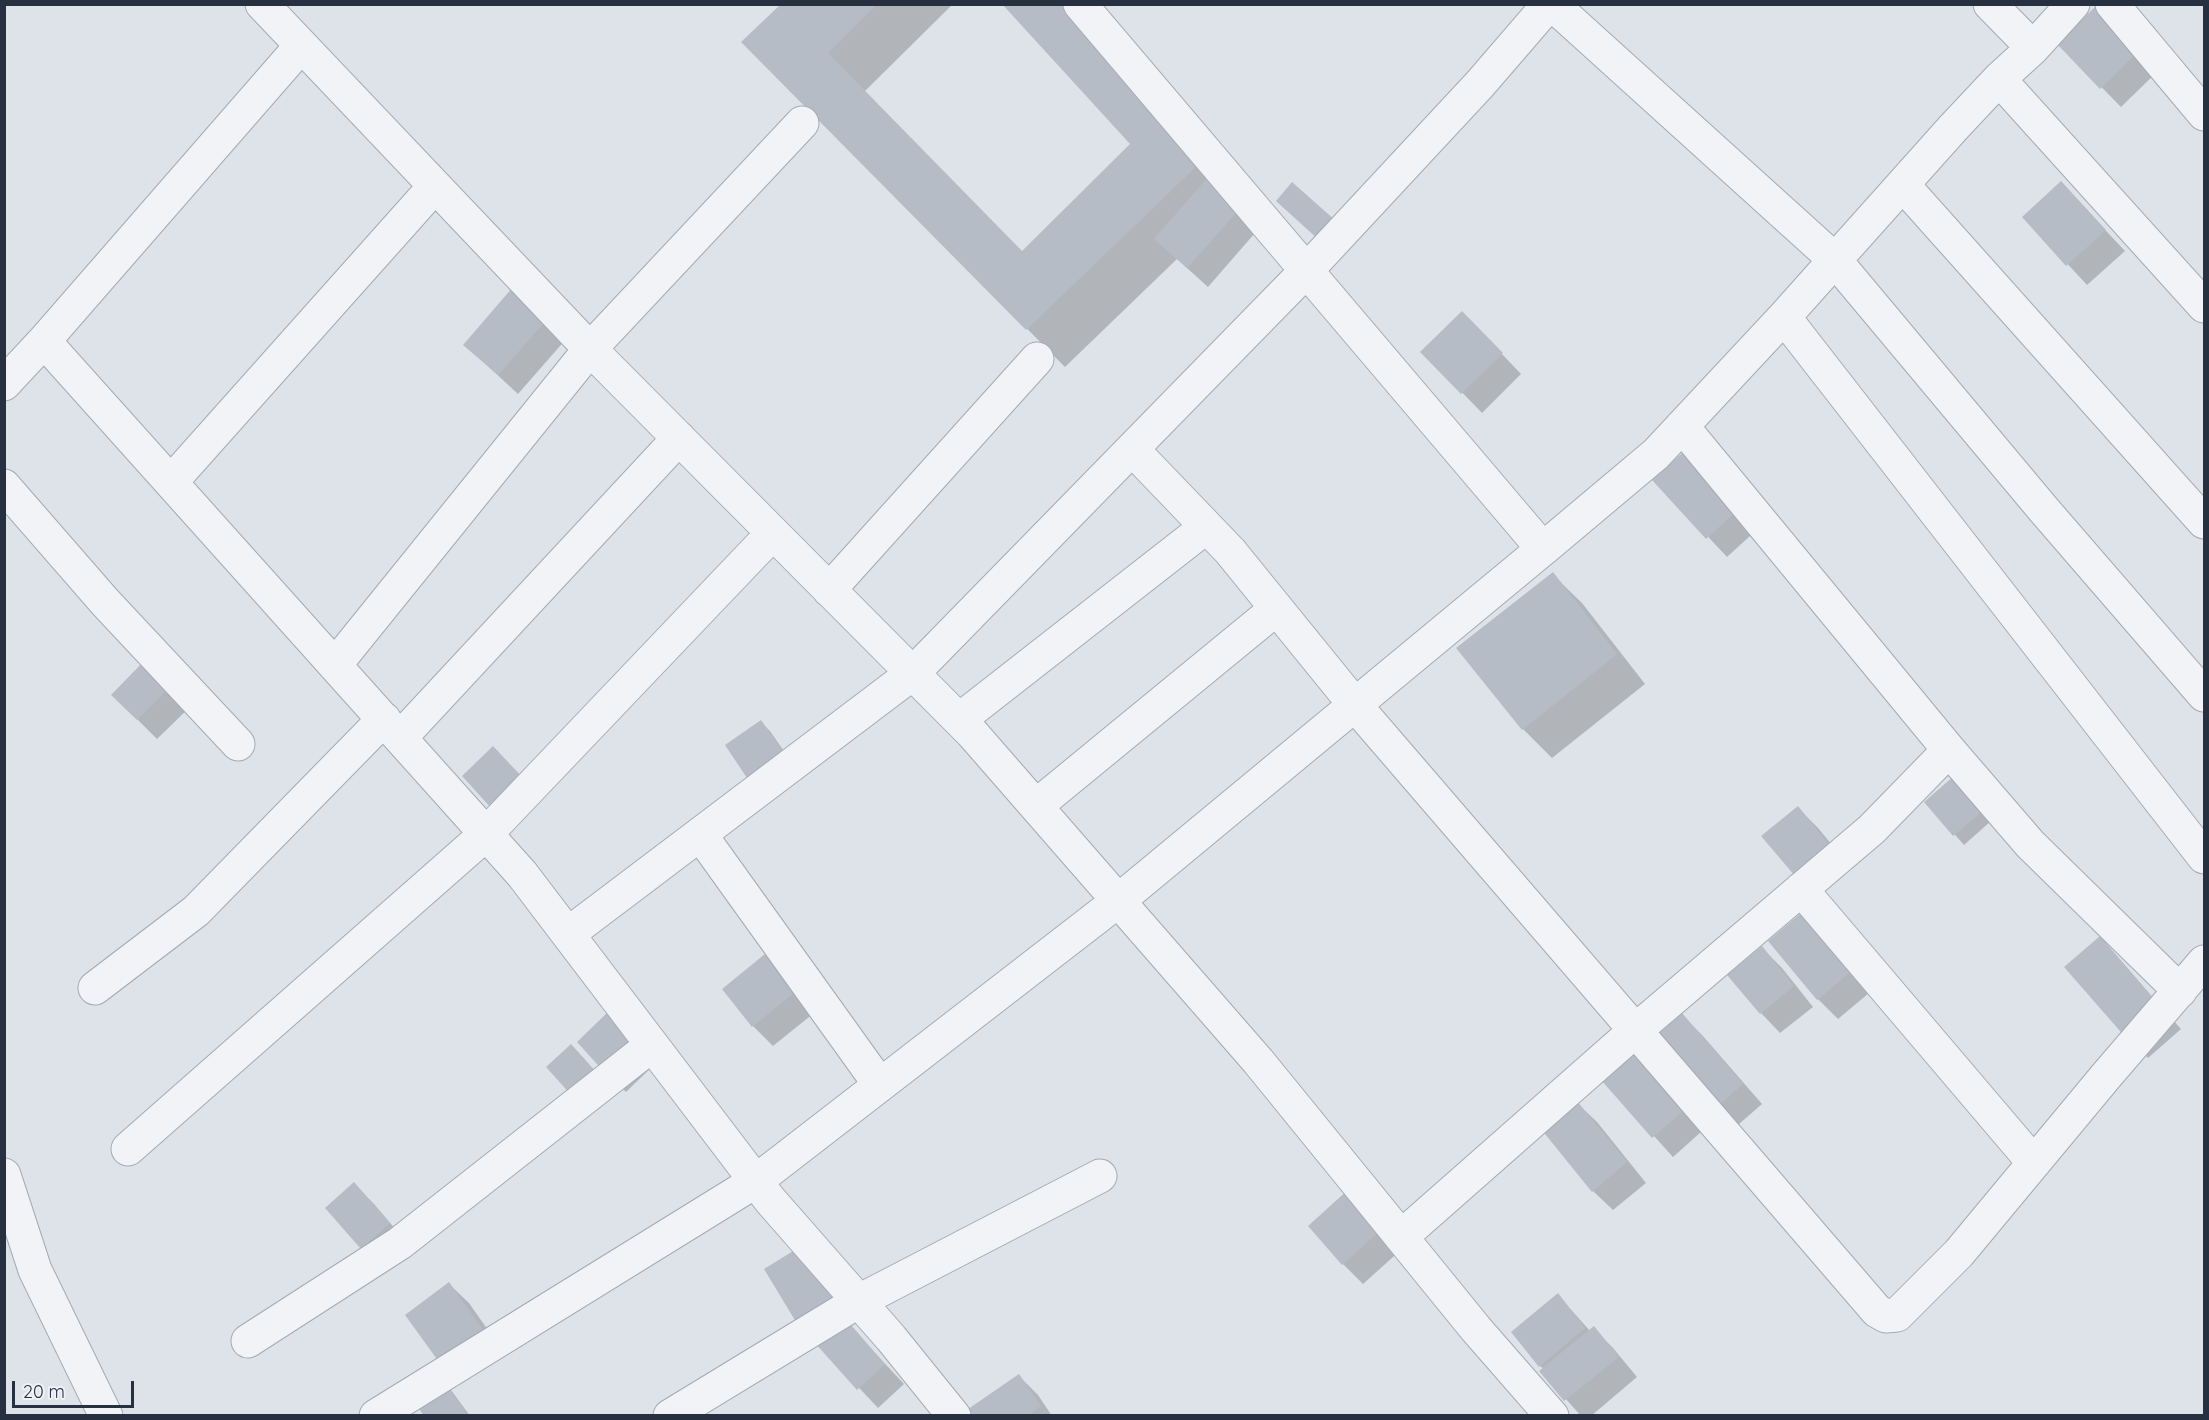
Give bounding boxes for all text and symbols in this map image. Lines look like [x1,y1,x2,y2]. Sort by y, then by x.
scale bar [15,1369,136,1407]
text: 20 m [23,1380,65,1403]

